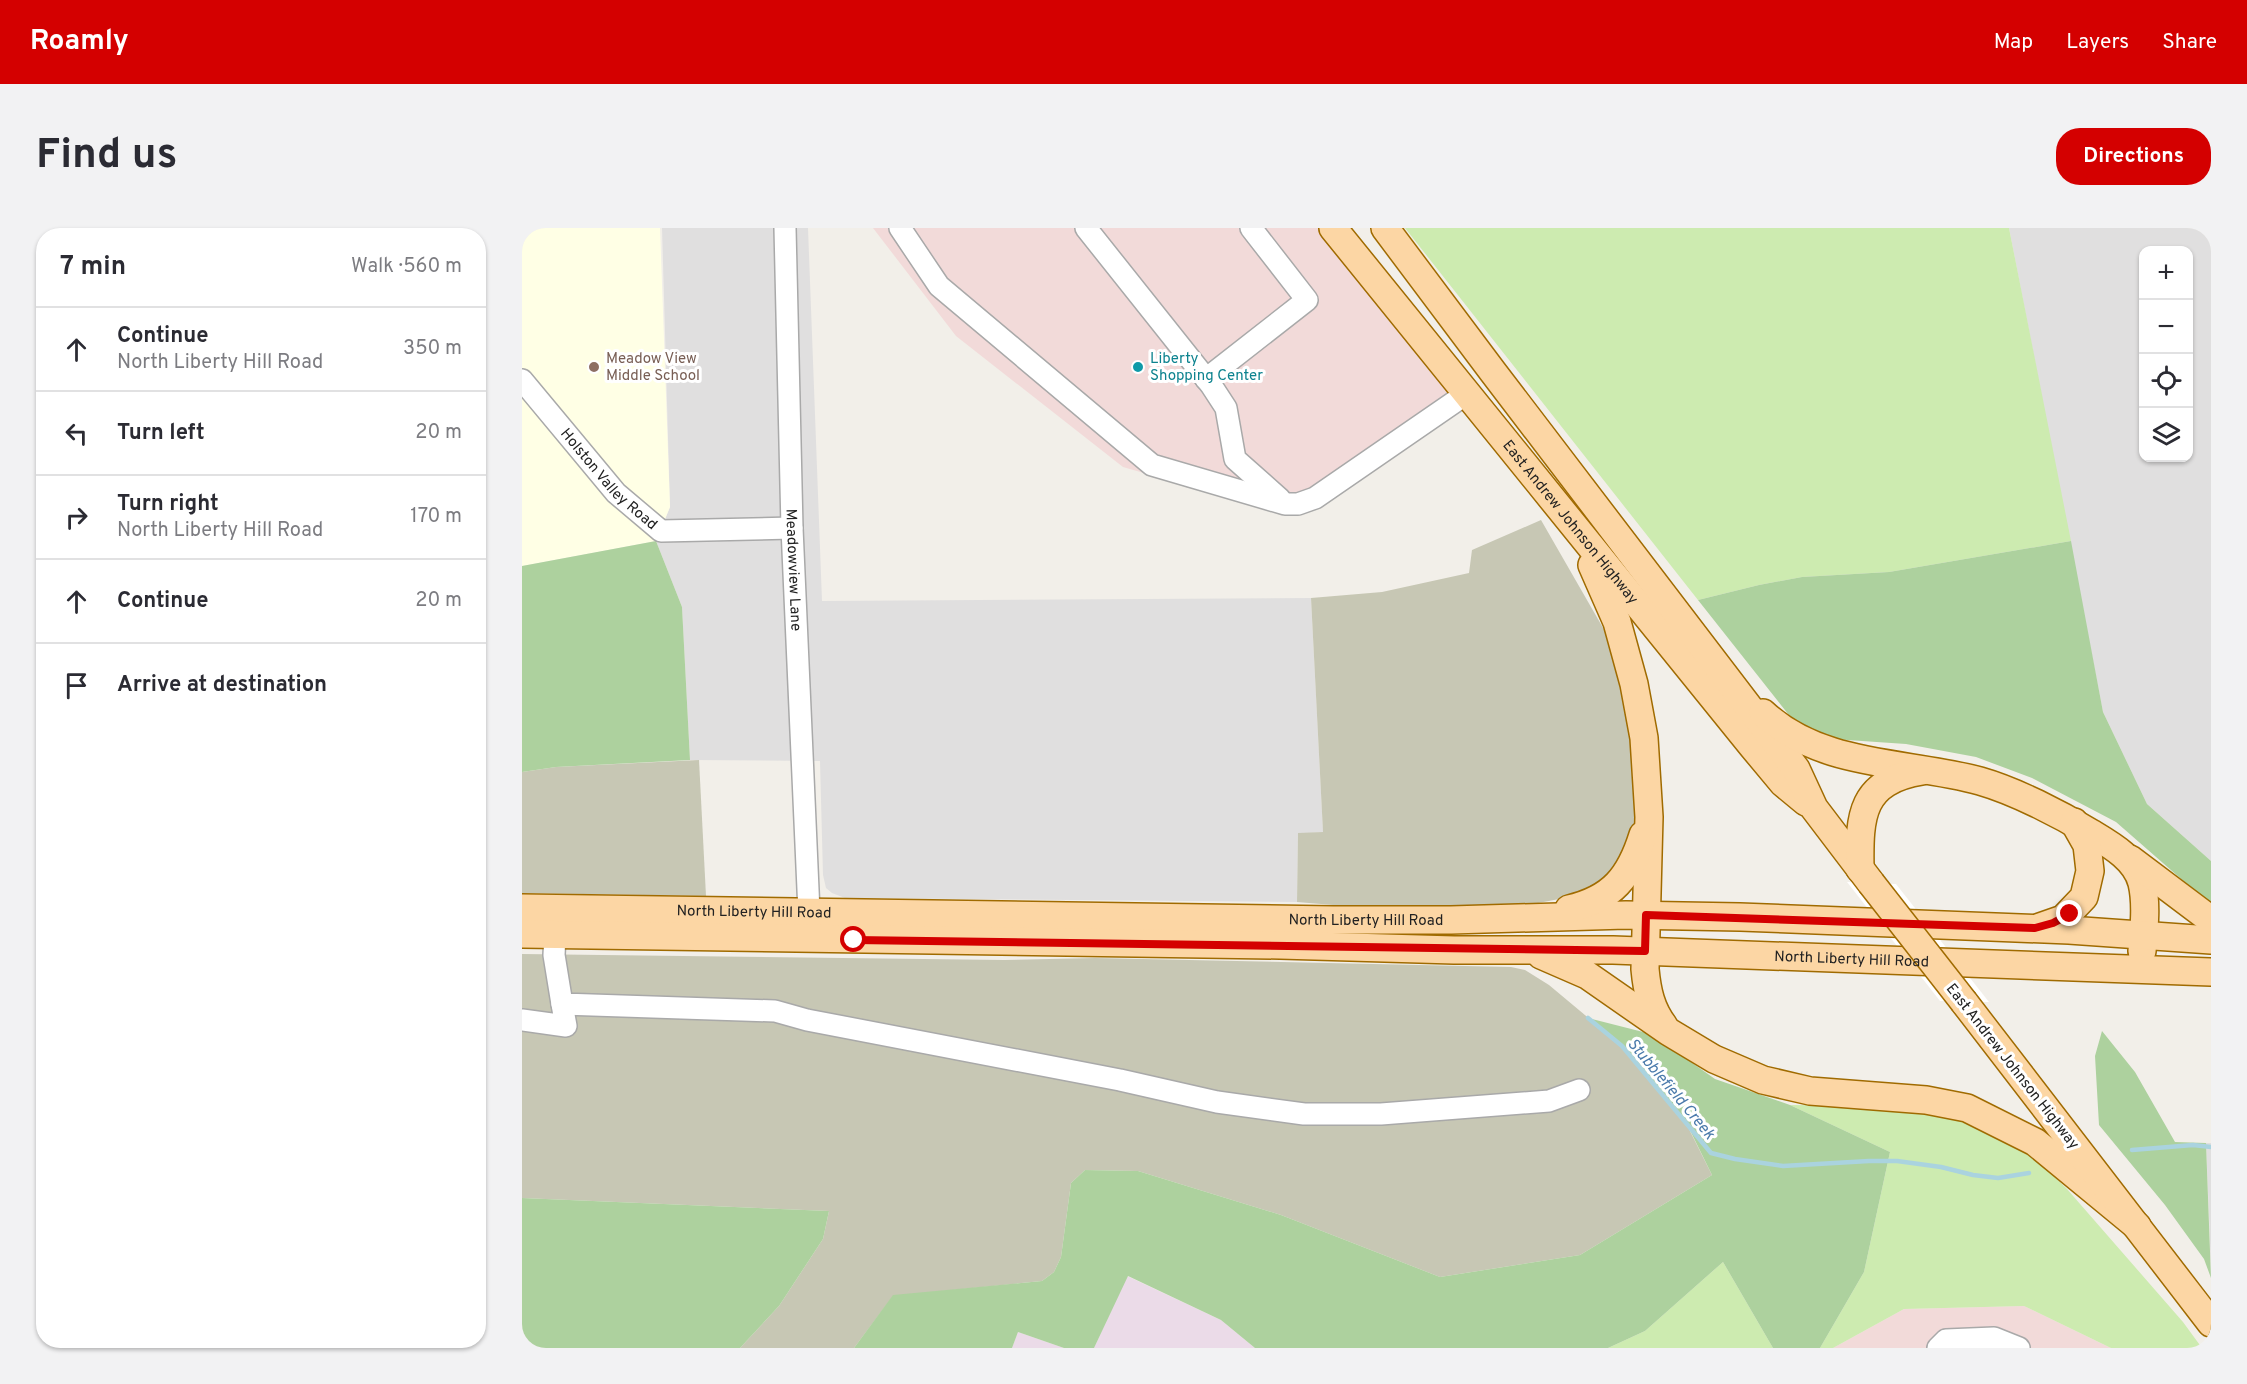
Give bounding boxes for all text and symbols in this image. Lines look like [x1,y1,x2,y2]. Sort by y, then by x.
text: Roamly [30,24,129,60]
text: Map [1994,29,2033,56]
text: Layers [2066,29,2129,56]
text: Share [2162,29,2217,56]
button: Directions [2056,128,2211,185]
text: Find us [36,130,177,183]
map controls [2139,246,2193,462]
button: + [2139,246,2193,300]
text: 7 min [60,251,126,284]
text: Walk · 560 m [351,254,462,280]
button: − [2139,300,2193,354]
text: Continue [117,323,208,350]
icon: ahead [60,333,93,366]
text: 350 m [403,336,462,362]
text: North Liberty Hill Road [117,350,323,376]
place label: Meadow View Middle School [606,350,700,386]
place label: Liberty Shopping Center [1150,350,1263,386]
button: locate [2139,354,2193,408]
marker: Meadow View Middle School [587,360,601,374]
marker: Liberty Shopping Center [1131,360,1145,374]
button: layers [2139,408,2193,462]
icon: left [60,417,93,450]
text: Turn left [117,420,205,447]
text: 20 m [415,420,462,446]
street label: Holston Valley Road [555,425,661,535]
street label: East Andrew Johnson Highway [1498,437,1642,609]
text: Turn right [117,491,219,518]
icon: right [60,501,93,534]
text: 170 m [410,504,462,530]
street label: Meadowview Lane [781,508,805,632]
text: North Liberty Hill Road [117,518,323,544]
icon: ahead [60,585,93,618]
text: Continue [117,588,208,615]
text: 20 m [415,588,462,614]
icon: arrive [60,669,93,702]
text: Arrive at destination [117,672,327,699]
route end [2056,900,2082,926]
street label: North Liberty Hill Road [676,902,832,924]
street label: North Liberty Hill Road [1288,911,1443,931]
route start [840,926,866,952]
street label: North Liberty Hill Road [1774,948,1929,973]
street label: East Andrew Johnson Highway [1941,980,2083,1154]
water label: Stubblefield Creek [1622,1035,1719,1145]

